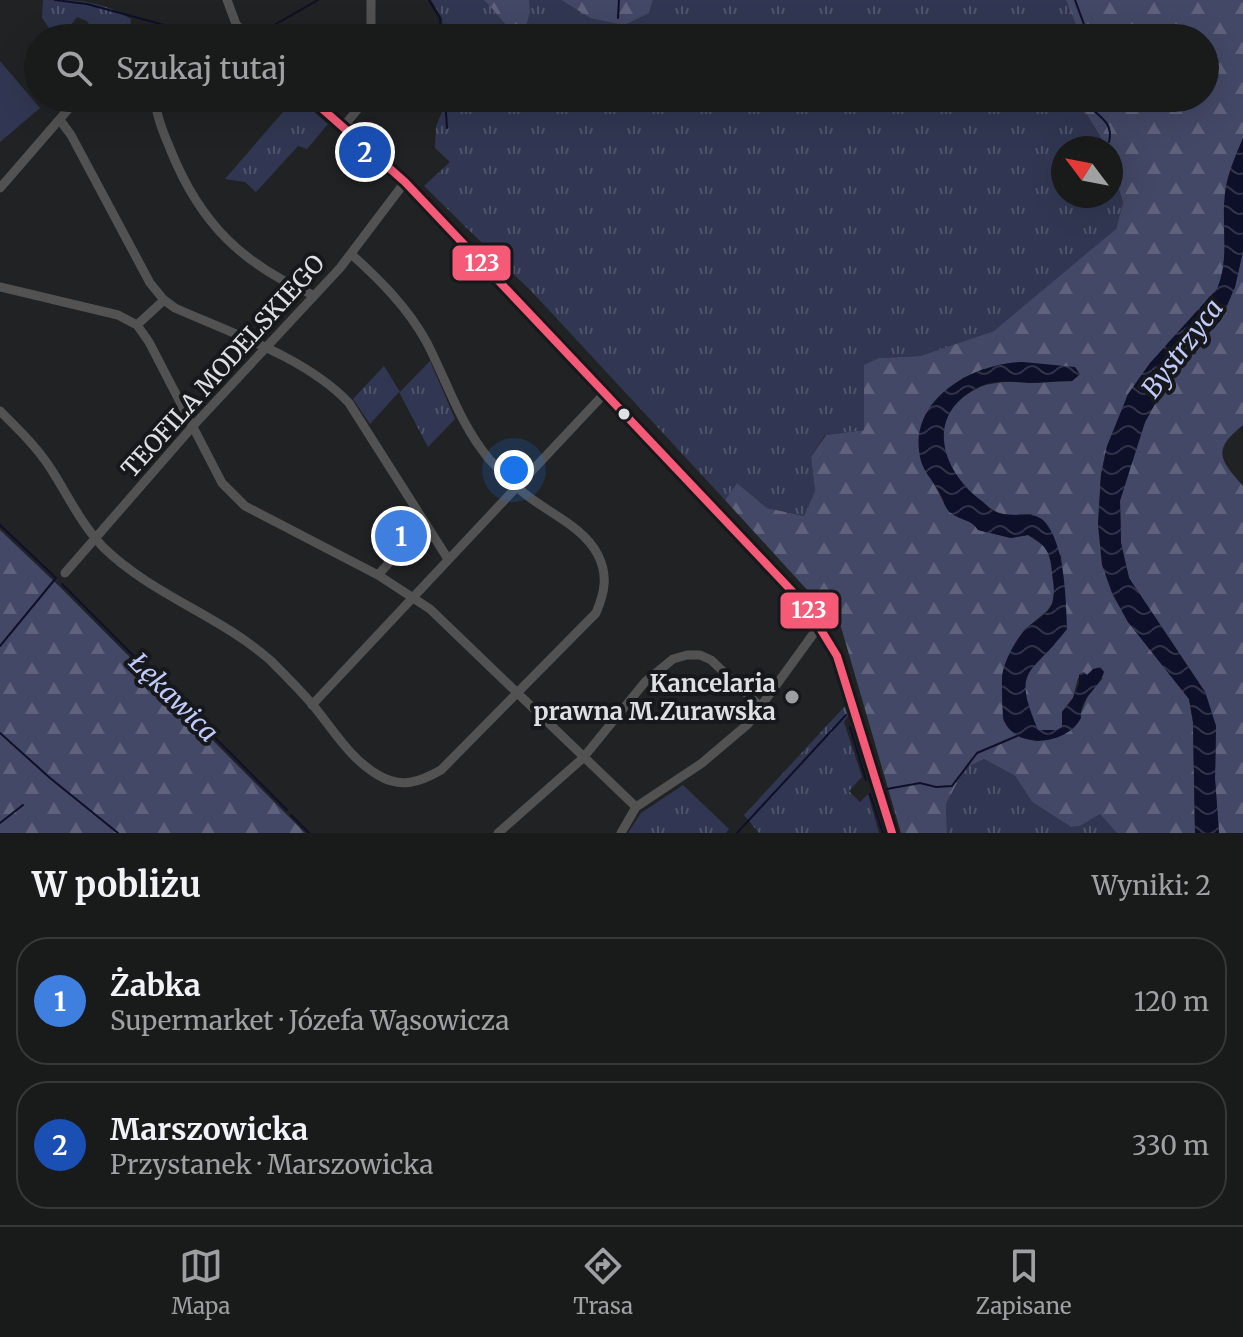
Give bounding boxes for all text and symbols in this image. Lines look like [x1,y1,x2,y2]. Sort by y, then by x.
search box [24,24,1219,112]
icon: search [52,46,96,90]
text: Szukaj tutaj [116,49,287,87]
pin: 2 [339,122,391,182]
north arrow [1051,136,1123,208]
line badge: 123 [451,244,512,282]
street label: TEOFILA MODELSKIEGO [115,248,331,484]
text: 123 [464,249,500,277]
water label: Bystrzyca [1134,292,1230,404]
unlabelled marker [616,406,632,422]
your location [494,450,534,490]
pin: 1 [375,506,427,566]
line badge: 123 [779,591,840,630]
text: 123 [791,596,827,624]
water label: Łękawica [123,646,225,748]
place label: Kancelaria prawna M.Zurawska [533,668,776,727]
marker: Kancelaria prawna M.Zurawska [783,688,801,706]
text: W pobliżu [32,864,201,906]
text: Wyniki: 2 [1092,869,1211,902]
text: Żabka [110,966,201,1004]
text: 1 [54,985,66,1018]
text: 120 m [1134,985,1209,1018]
text: Supermarket · Józefa Wąsowicza [110,1004,509,1037]
text: Marszowicka [110,1110,308,1148]
text: 2 [52,1129,68,1162]
text: 330 m [1132,1129,1209,1162]
text: Przystanek · Marszowicka [110,1148,434,1181]
tab: Mapa [171,1244,230,1320]
tab: Trasa [573,1244,633,1320]
tab: Zapisane [976,1244,1072,1320]

